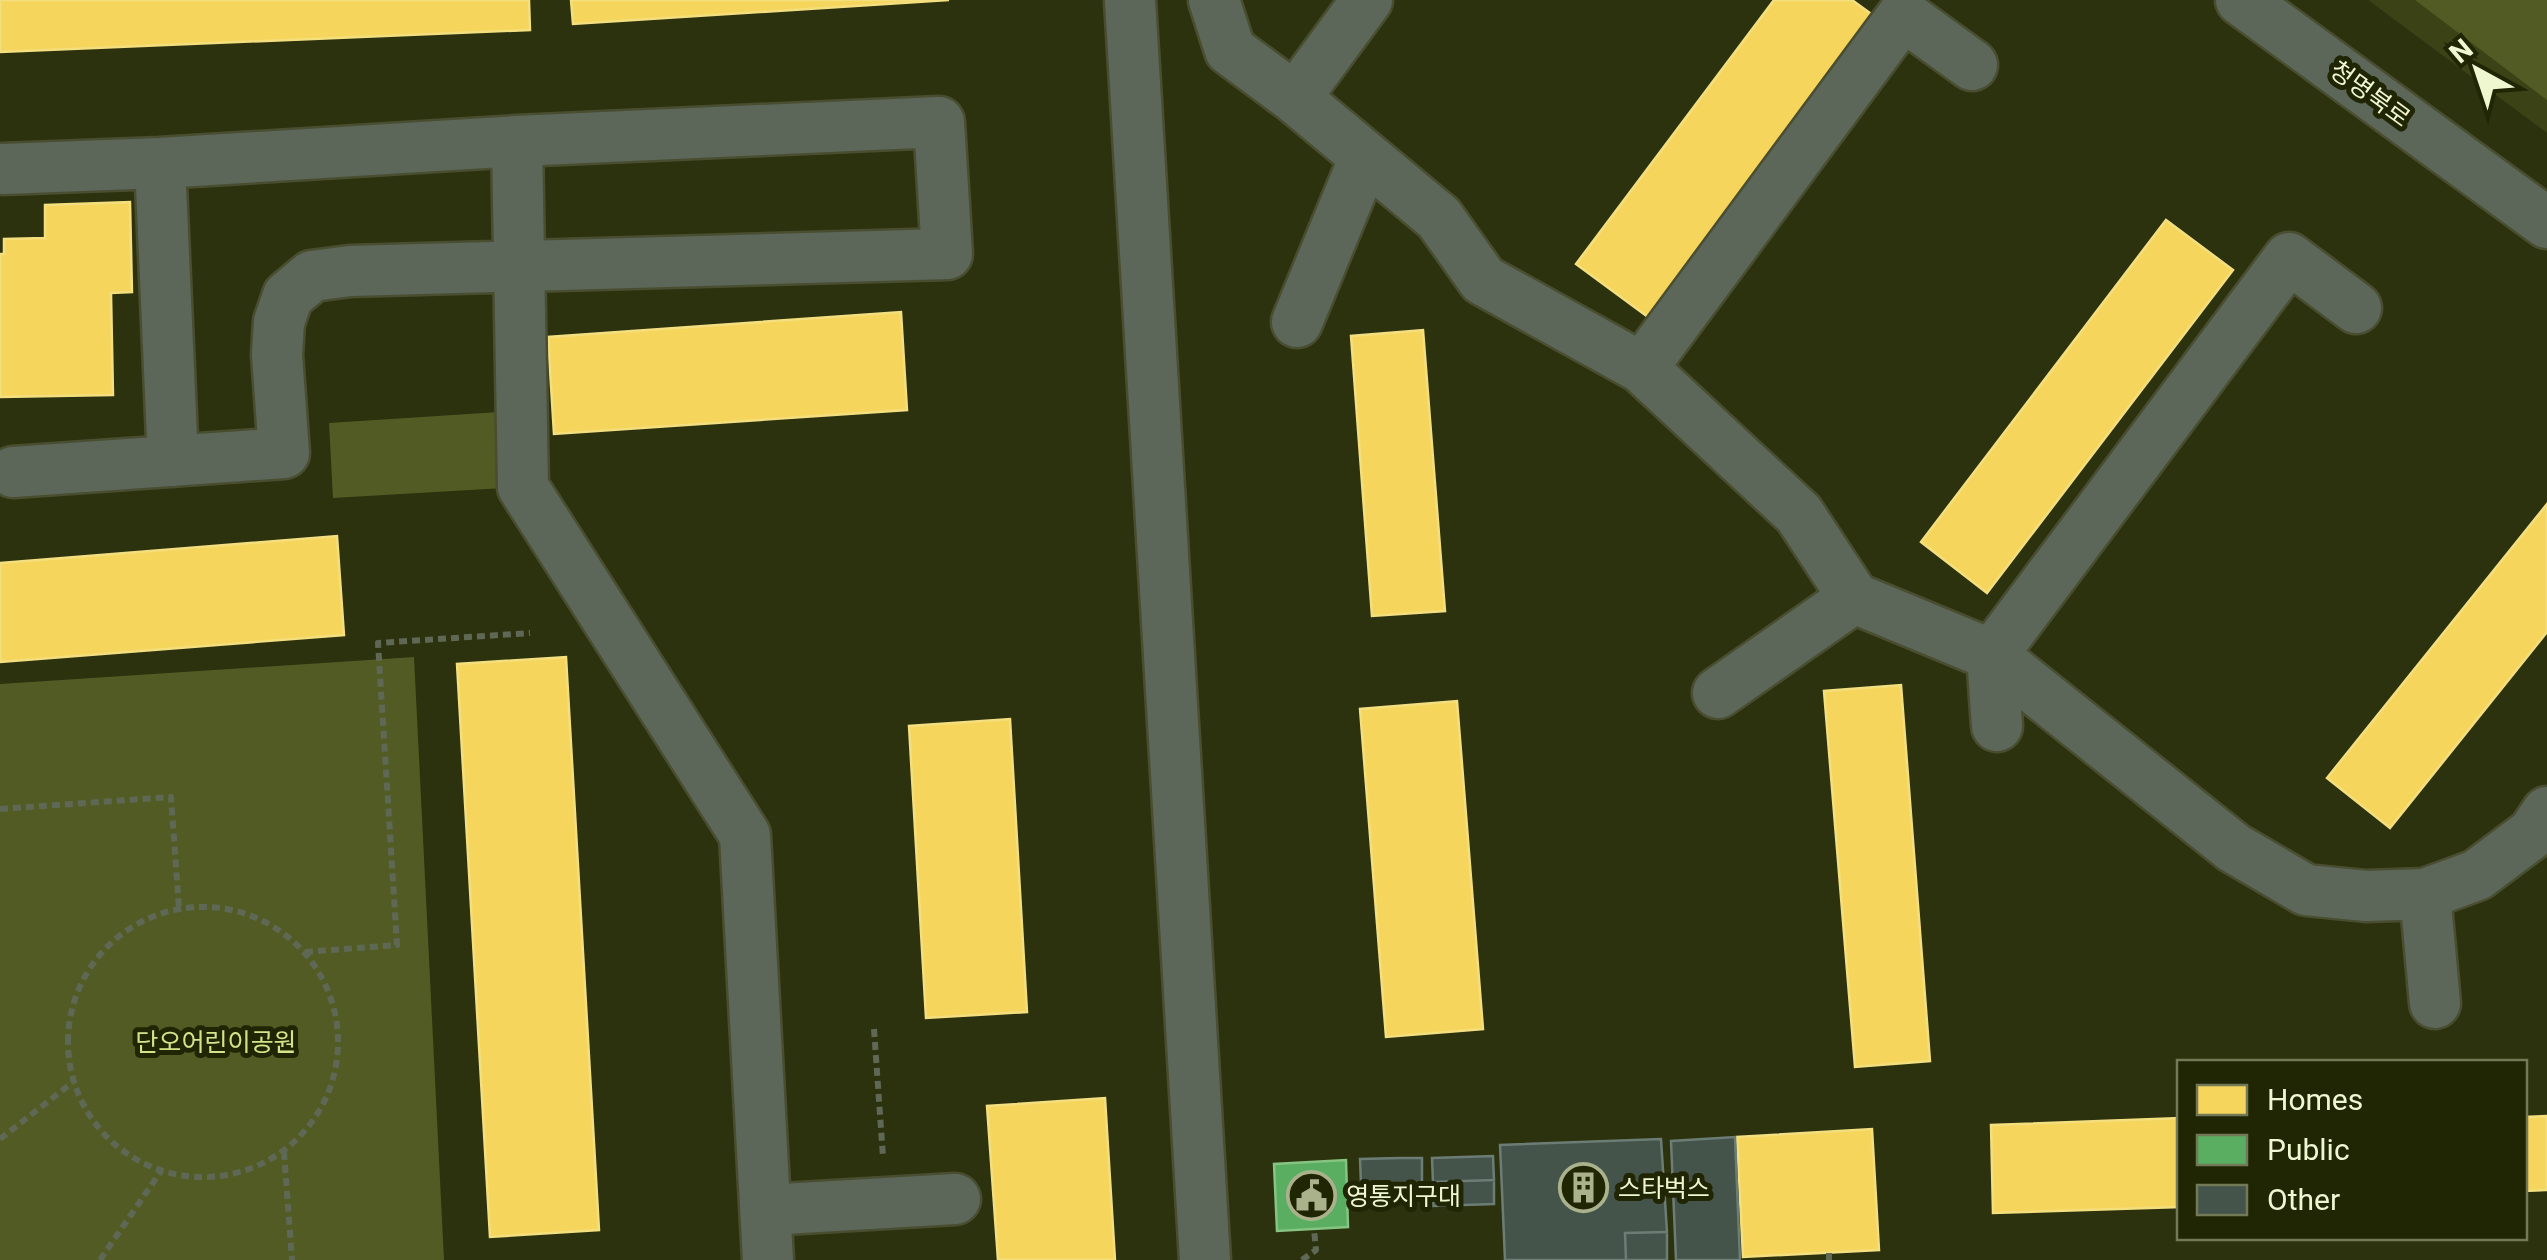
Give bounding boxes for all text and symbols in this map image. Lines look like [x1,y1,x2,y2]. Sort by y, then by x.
north arrow [2427,20,2527,120]
text: N [2443,32,2479,70]
street label: 청명북로 [2324,55,2416,133]
park label: 단오어린이공원 [135,1028,297,1057]
legend [2177,1060,2527,1240]
text: Homes [2267,1082,2363,1117]
text: Public [2267,1132,2350,1167]
building icon: 스타벅스 [1557,1162,1609,1214]
public building icon: 영통지구대 [1285,1170,1337,1222]
place label: 스타벅스 [1618,1174,1710,1203]
place label: 영통지구대 [1346,1182,1461,1211]
text: Other [2267,1182,2340,1217]

